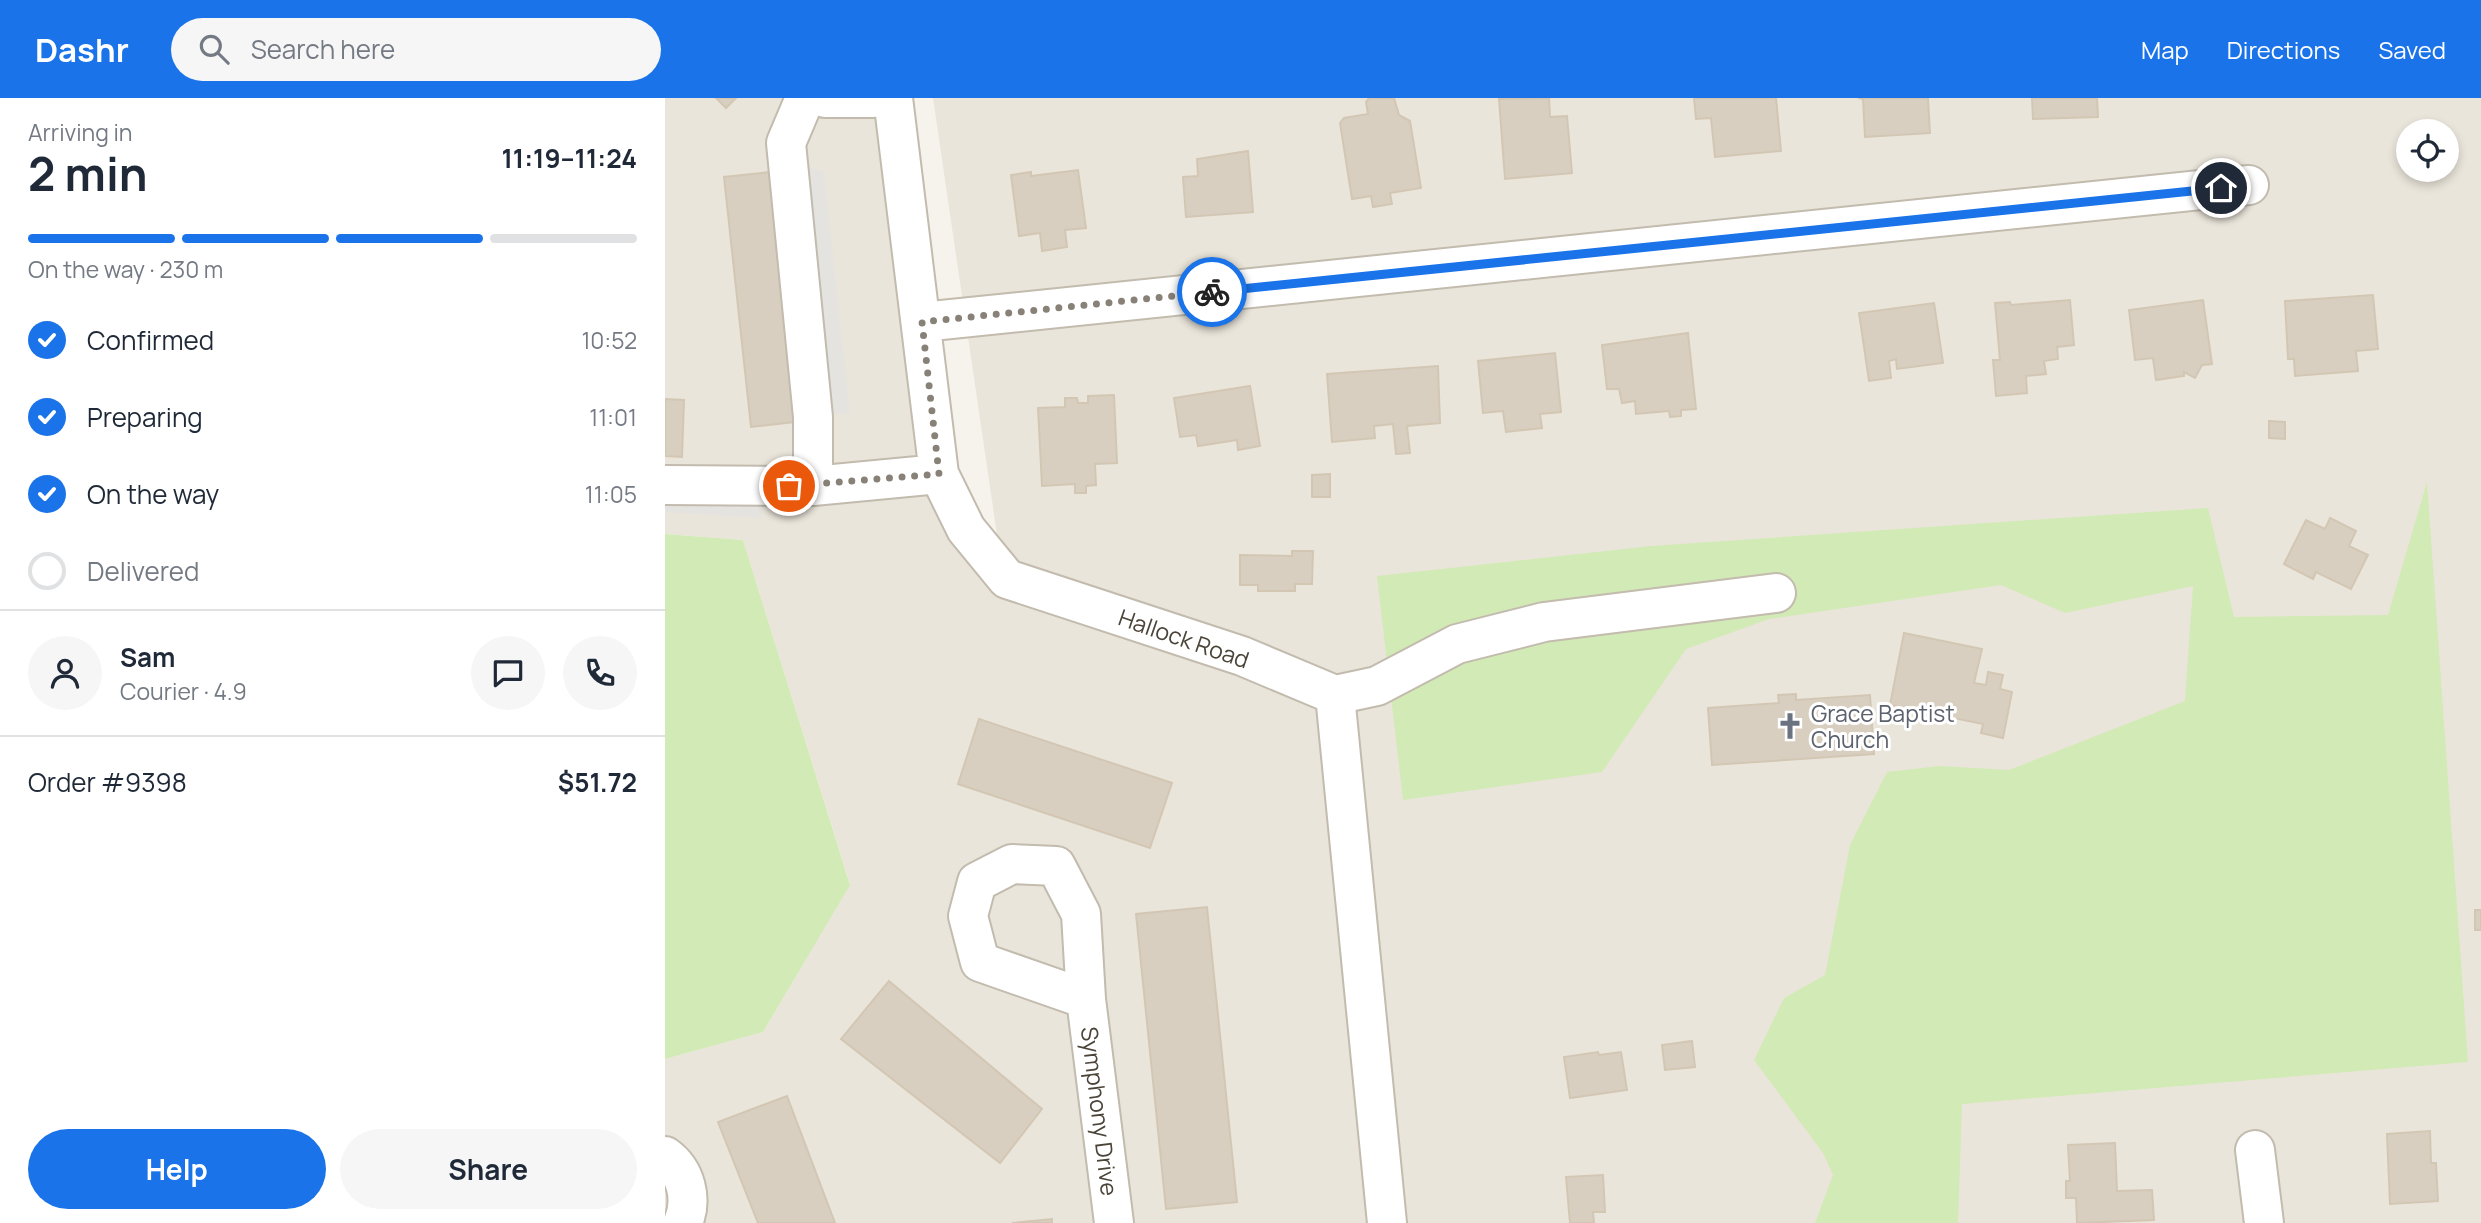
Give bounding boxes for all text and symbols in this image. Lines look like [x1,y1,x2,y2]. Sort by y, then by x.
search box [171,18,661,81]
text: Dashr [35,27,129,72]
icon: search [195,30,233,68]
text: Search here [251,31,395,67]
text: Map [2141,33,2189,66]
text: Directions [2227,33,2340,66]
text: Saved [2378,33,2446,66]
text: Arriving in [28,116,133,148]
map controls [2396,119,2459,182]
button: locate [2396,119,2459,182]
text: 11:19–11:24 [501,140,637,176]
text: 2 min [28,142,148,205]
pin [2191,158,2251,218]
icon: home [2202,169,2240,207]
text: On the way · 230 m [28,253,223,285]
courier [1177,257,1247,327]
icon: bike [1193,273,1231,311]
icon: check [28,321,66,359]
text: Confirmed [87,322,214,358]
text: 10:52 [581,324,637,356]
icon: check [28,398,66,436]
text: Preparing [87,399,203,435]
text: 11:01 [589,401,637,433]
pin [759,456,819,516]
icon: bag [770,467,808,505]
icon: check [28,475,66,513]
text: On the way [87,476,219,512]
text: 11:05 [585,478,637,510]
text: Delivered [87,553,199,589]
street label: Hallock Road [1114,601,1254,675]
button: person [28,636,102,710]
button: chat [471,636,545,710]
button: phone [563,636,637,710]
text: Sam [120,639,175,675]
text: Courier · 4.9 [120,675,247,707]
place label: Grace Baptist Church [1811,697,1955,755]
church icon: Grace Baptist Church [1775,711,1805,741]
text: Order #9398 [28,764,187,800]
text: $51.72 [558,764,637,800]
street label: Symphony Drive [1074,1025,1126,1197]
button: Help [28,1129,326,1209]
button: Share [340,1129,637,1209]

